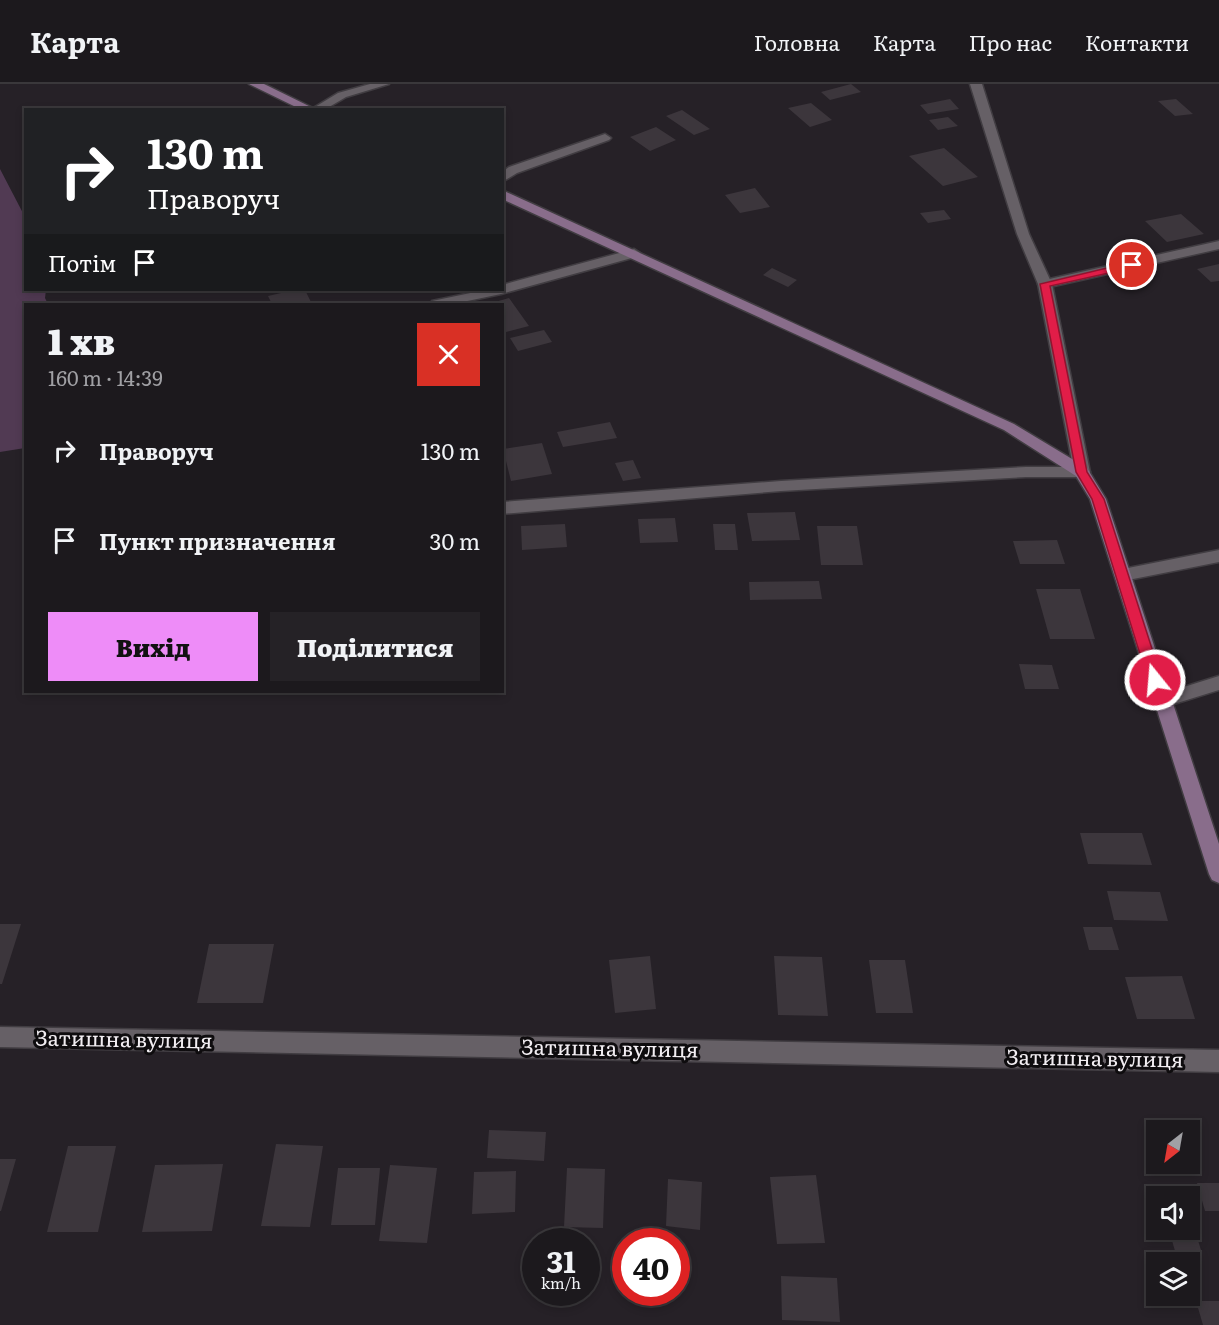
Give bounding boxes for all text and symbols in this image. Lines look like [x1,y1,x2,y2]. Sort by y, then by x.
text: Карта [30,20,120,62]
text: Головна [754,26,840,57]
text: Карта [873,26,936,57]
text: Про нас [969,26,1052,57]
text: Контакти [1085,26,1189,57]
text: 130 m [147,120,264,182]
icon: right [48,132,126,210]
text: Праворуч [147,177,280,217]
pin [1106,239,1157,290]
text: Потім [48,246,116,279]
icon: arrive [128,246,161,279]
icon: arrive [1115,248,1148,281]
text: 1 хв [48,313,115,366]
button: close [417,323,480,386]
text: 160 m · 14:39 [48,362,163,392]
icon: right [48,434,81,467]
text: Праворуч [99,434,214,467]
text: 130 m [421,434,480,467]
icon: arrive [48,524,81,557]
text: Пункт призначення [99,524,336,557]
text: 30 m [430,524,480,557]
button: Вихід [48,612,258,681]
button: Поділитися [270,612,480,681]
position arrow [1123,648,1187,712]
street label: Затишна вулиця [35,1020,213,1055]
street label: Затишна вулиця [521,1029,699,1064]
street label: Затишна вулиця [1006,1039,1184,1074]
north arrow [1146,1120,1200,1174]
map controls [1146,1120,1200,1306]
button: sound [1146,1186,1200,1240]
speed limit sign: 40 [612,1228,690,1306]
text: 31 [546,1238,576,1282]
button: layers [1146,1252,1200,1306]
text: km/h [541,1271,581,1294]

